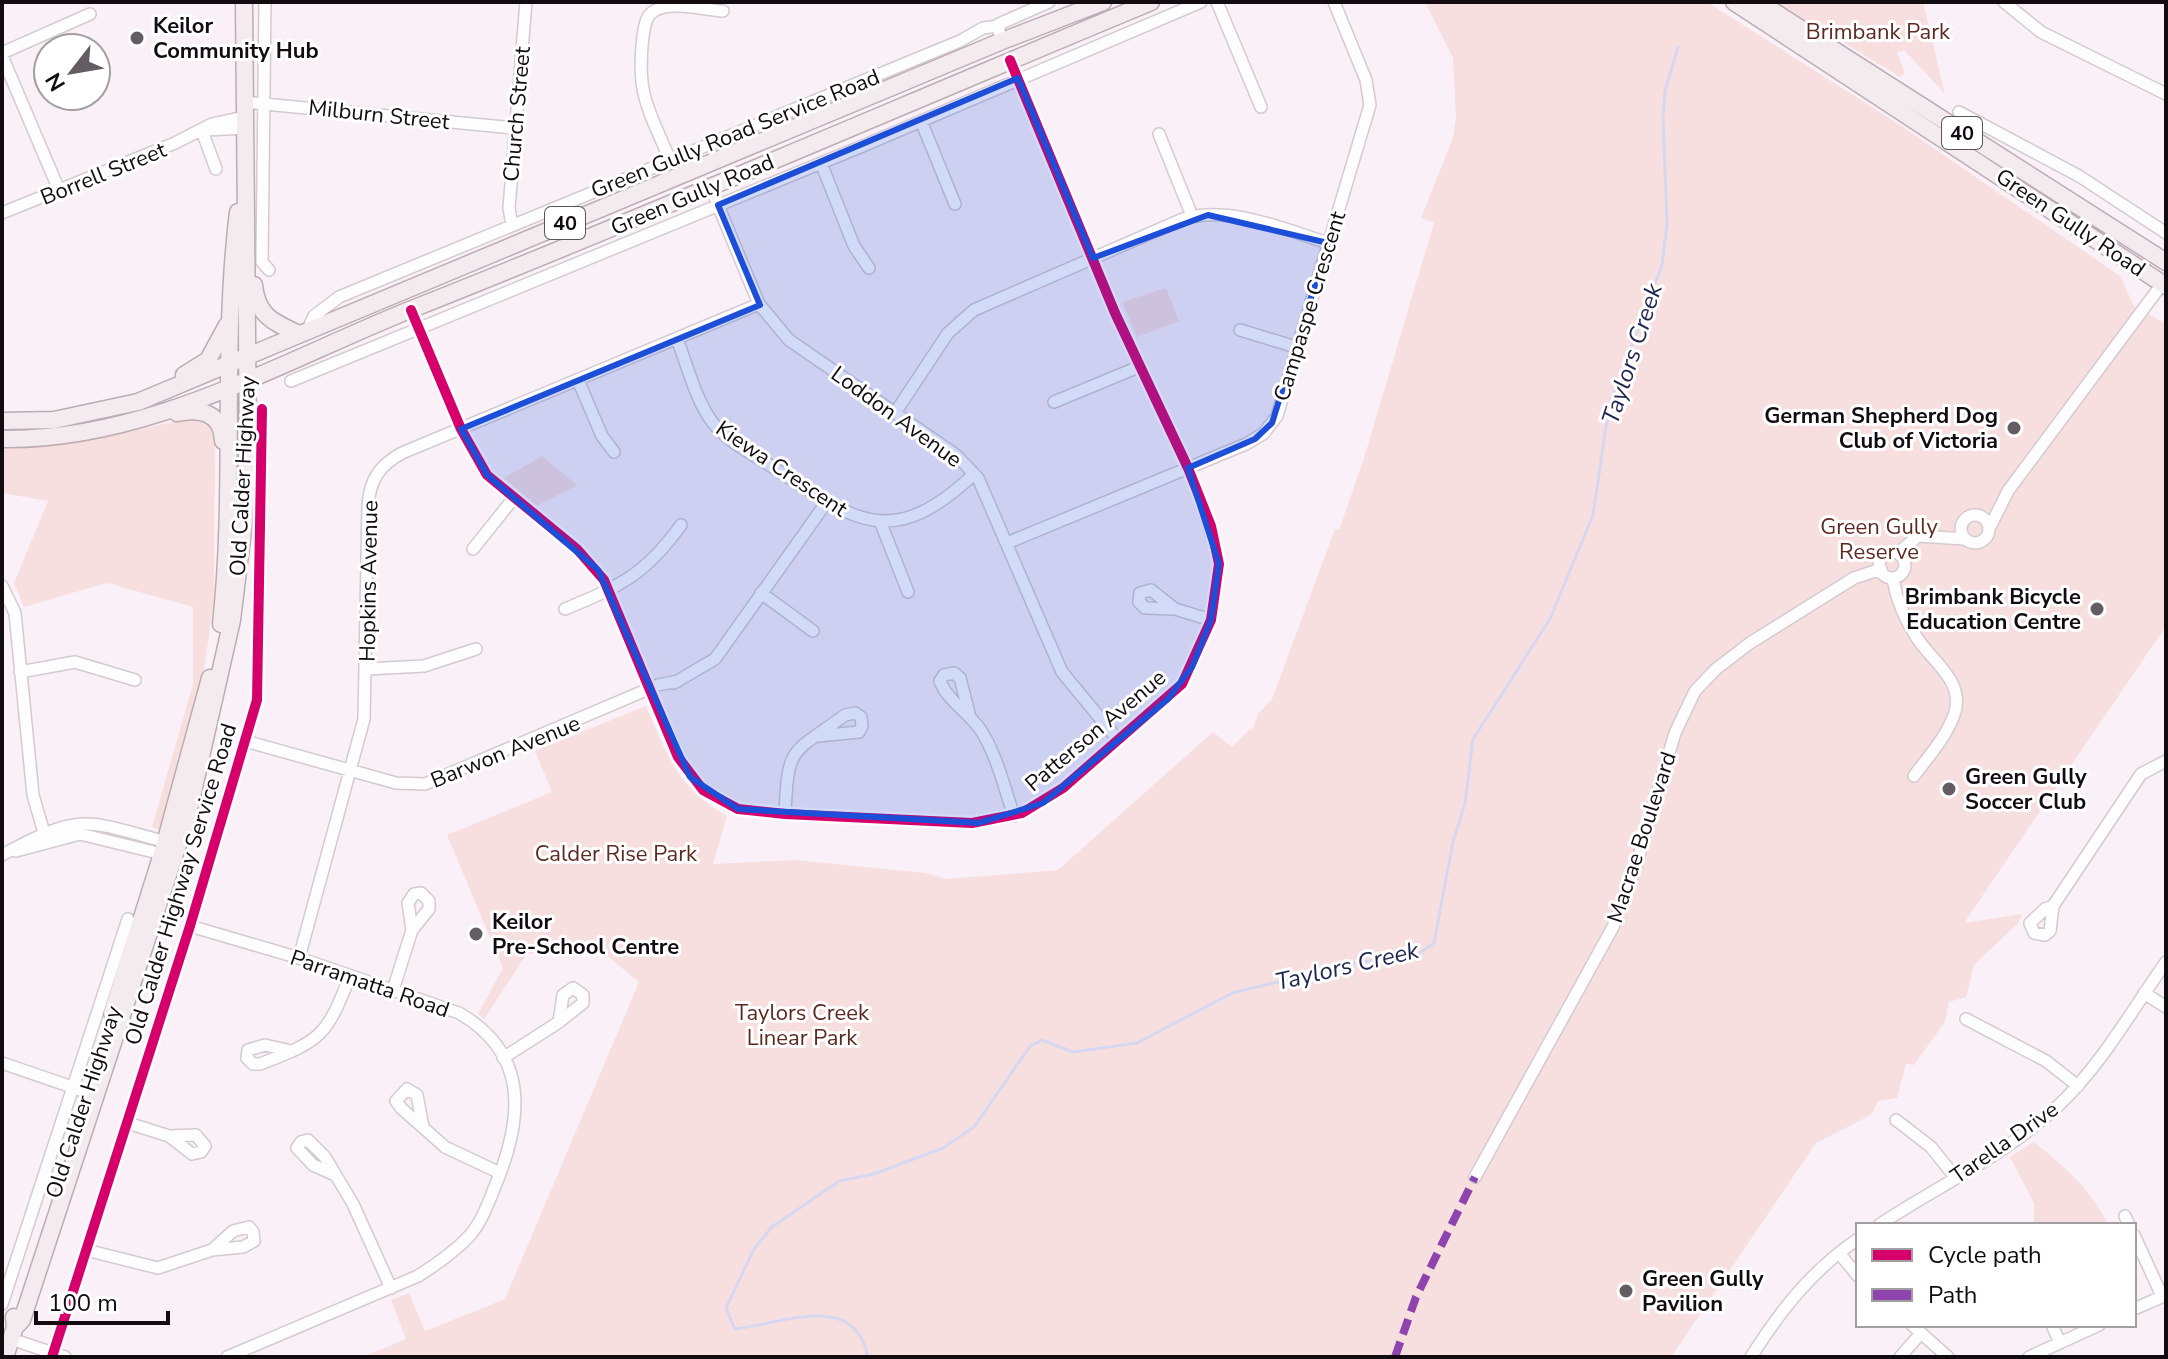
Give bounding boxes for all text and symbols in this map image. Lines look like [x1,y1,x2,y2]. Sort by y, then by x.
place label: Keilor Community Hub [153,11,319,66]
park label: Brimbank Park [1806,17,1951,47]
marker: Keilor Community Hub [128,29,146,47]
north arrow [32,32,112,112]
street label: Church Street [496,45,538,183]
street label: Green Gully Road Service Road [587,63,883,203]
text: N [39,67,73,97]
street label: Milburn Street [307,93,451,137]
road number: 40 [1942,117,1982,149]
street label: Borrell Street [36,135,171,213]
street label: Green Gully Road [607,148,777,240]
street label: Green Gully Road [1990,162,2151,284]
road number: 40 [545,207,585,239]
street label: Campaspe Crescent [1267,207,1353,405]
water label: Taylors Creek [1594,279,1670,428]
street label: Loddon Avenue [825,359,968,474]
street label: Old Calder Highway [223,374,263,577]
place label: German Shepherd Dog Club of Victoria [1764,401,1998,456]
street label: Kiewa Crescent [710,414,853,524]
marker: German Shepherd Dog Club of Victoria [2005,419,2023,437]
street label: Hopkins Avenue [353,500,385,662]
park label: Green Gully Reserve [1820,512,1939,567]
place label: Brimbank Bicycle Education Centre [1905,582,2081,637]
marker: Brimbank Bicycle Education Centre [2088,600,2106,618]
street label: Patterson Avenue [1019,663,1172,799]
street label: Barwon Avenue [426,708,585,796]
street label: Old Calder Highway Service Road [118,720,244,1049]
street label: Macrae Boulevard [1600,748,1684,927]
place label: Green Gully Soccer Club [1965,762,2087,817]
marker: Green Gully Soccer Club [1940,780,1958,798]
park label: Calder Rise Park [535,839,698,869]
place label: Keilor Pre-School Centre [492,907,679,962]
marker: Keilor Pre-School Centre [467,925,485,943]
water label: Taylors Creek [1272,934,1423,998]
street label: Parramatta Road [286,943,453,1025]
park label: Taylors Creek Linear Park [735,998,870,1053]
street label: Old Calder Highway [39,1002,129,1202]
street label: Tarella Drive [1945,1095,2064,1191]
legend [1856,1223,2136,1327]
text: Cycle path [1928,1239,2042,1271]
place label: Green Gully Pavilion [1642,1264,1764,1319]
scale bar [36,1275,168,1325]
text: Path [1928,1279,1977,1311]
marker: Green Gully Pavilion [1617,1282,1635,1300]
text: 100 m [48,1287,118,1319]

